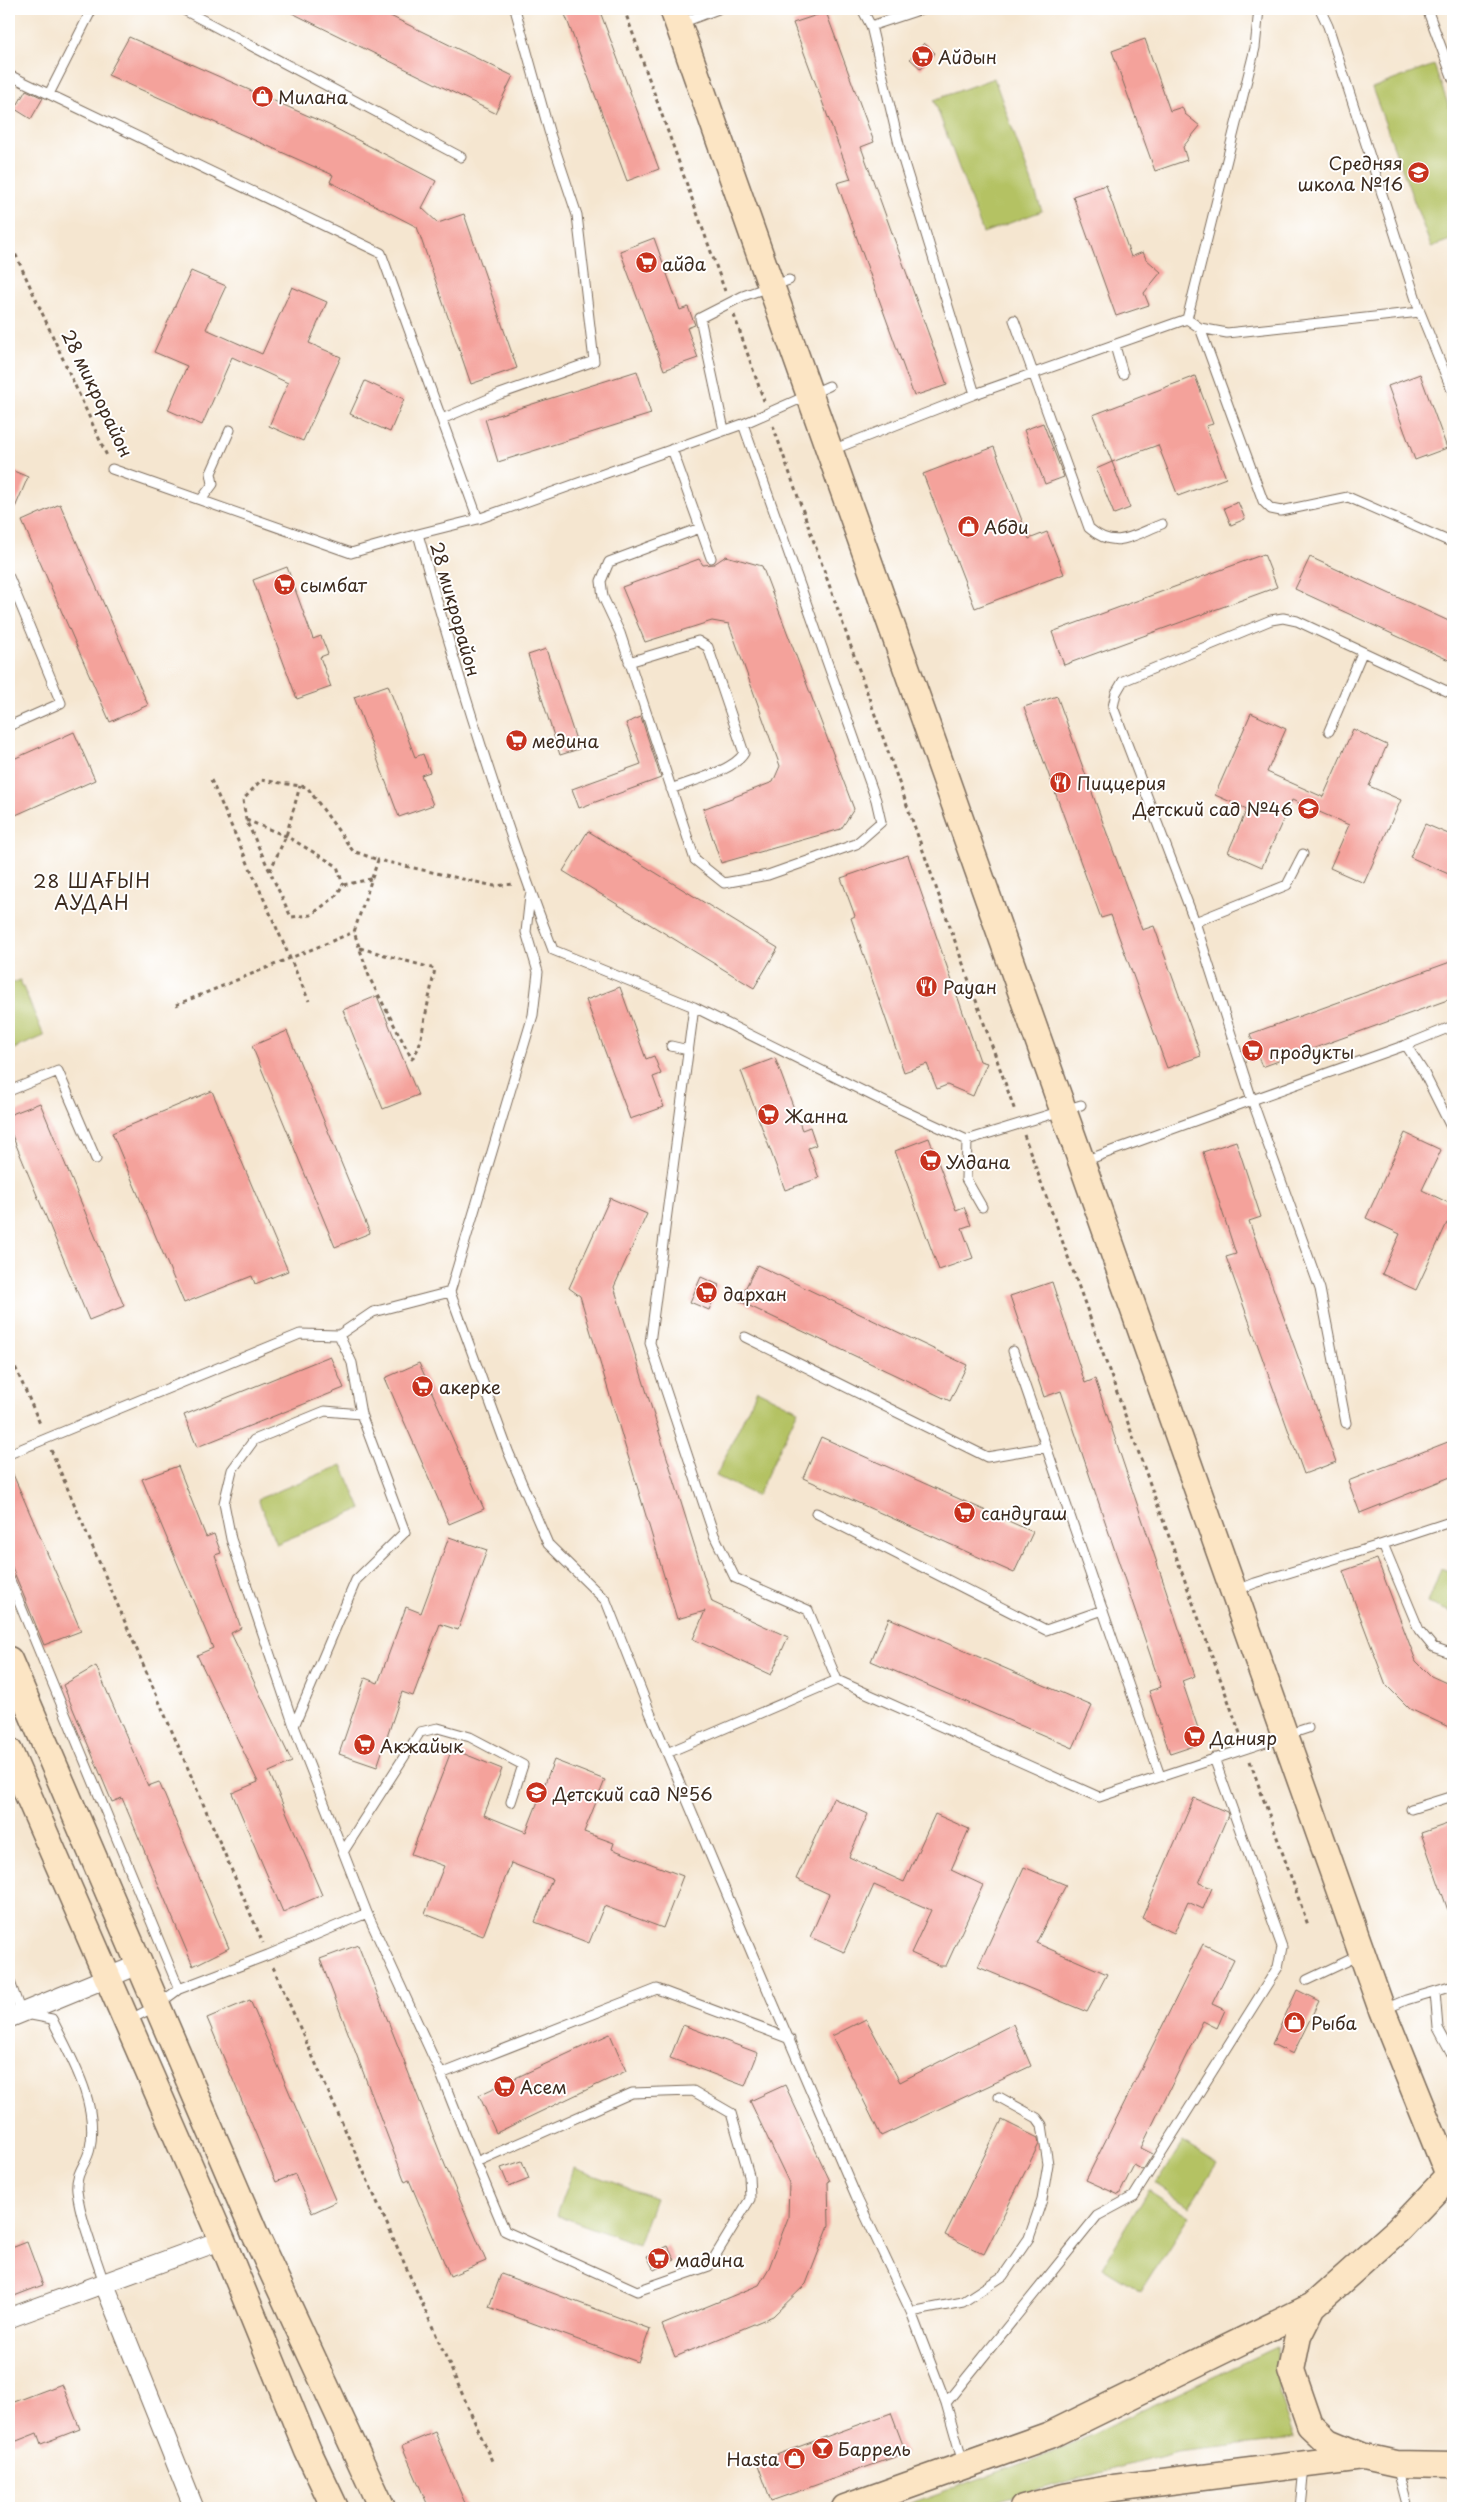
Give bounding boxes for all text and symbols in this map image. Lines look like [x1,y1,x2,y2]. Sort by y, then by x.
place label: Айдын [938,43,997,70]
supermarket icon: Айдын [910,44,934,68]
place label: Милана [278,83,348,110]
shop icon: Милана [250,84,274,108]
place label: Средняя школа №16 [1297,149,1403,197]
school or university icon: Средняя школа №16 [1407,160,1431,184]
place label: айда [662,250,707,277]
supermarket icon: айда [634,251,658,275]
street label: 28 микрорайон [55,325,141,461]
place label: Абди [984,513,1029,540]
shop icon: Абди [956,514,980,538]
street label: 28 микрорайон [424,539,488,679]
place label: сымбат [300,571,368,598]
supermarket icon: сымбат [272,572,296,596]
place label: медина [532,727,600,754]
supermarket icon: медина [504,728,528,752]
place label: Пиццерия [1077,769,1166,796]
restaurant icon: Пиццерия [1049,770,1073,794]
place label: Детский сад №46 [1132,795,1293,822]
school or university icon: Детский сад №46 [1297,796,1321,820]
district label: 28 ШАҒЫН АУДАН [33,866,151,916]
place label: Рауан [943,973,997,1000]
restaurant icon: Рауан [915,974,939,998]
place label: продукты [1269,1038,1354,1065]
supermarket icon: продукты [1241,1039,1265,1063]
place label: Жанна [784,1102,849,1129]
supermarket icon: Жанна [757,1103,781,1127]
place label: Улдана [946,1148,1011,1175]
supermarket icon: Улдана [918,1149,942,1173]
place label: дархан [723,1280,787,1307]
supermarket icon: дархан [695,1281,719,1305]
place label: акерке [439,1373,501,1400]
supermarket icon: акерке [411,1374,435,1398]
place label: сандугаш [981,1499,1067,1526]
supermarket icon: сандугаш [953,1500,977,1524]
place label: Данияр [1209,1724,1277,1751]
supermarket icon: Данияр [1182,1725,1206,1749]
place label: Акжайык [380,1732,464,1759]
supermarket icon: Акжайык [352,1733,376,1757]
place label: Детский сад №56 [552,1780,713,1807]
school or university icon: Детский сад №56 [525,1781,549,1805]
place label: Рыба [1311,2009,1357,2036]
shop icon: Рыба [1283,2010,1307,2034]
place label: Асем [520,2073,567,2100]
supermarket icon: Асем [492,2074,516,2098]
place label: мадина [675,2246,745,2273]
supermarket icon: мадина [647,2247,671,2271]
place label: Баррель [838,2435,911,2462]
bar icon: Баррель [810,2436,834,2460]
place label: Hasta [727,2445,780,2472]
shop icon: Hasta [783,2446,807,2470]

